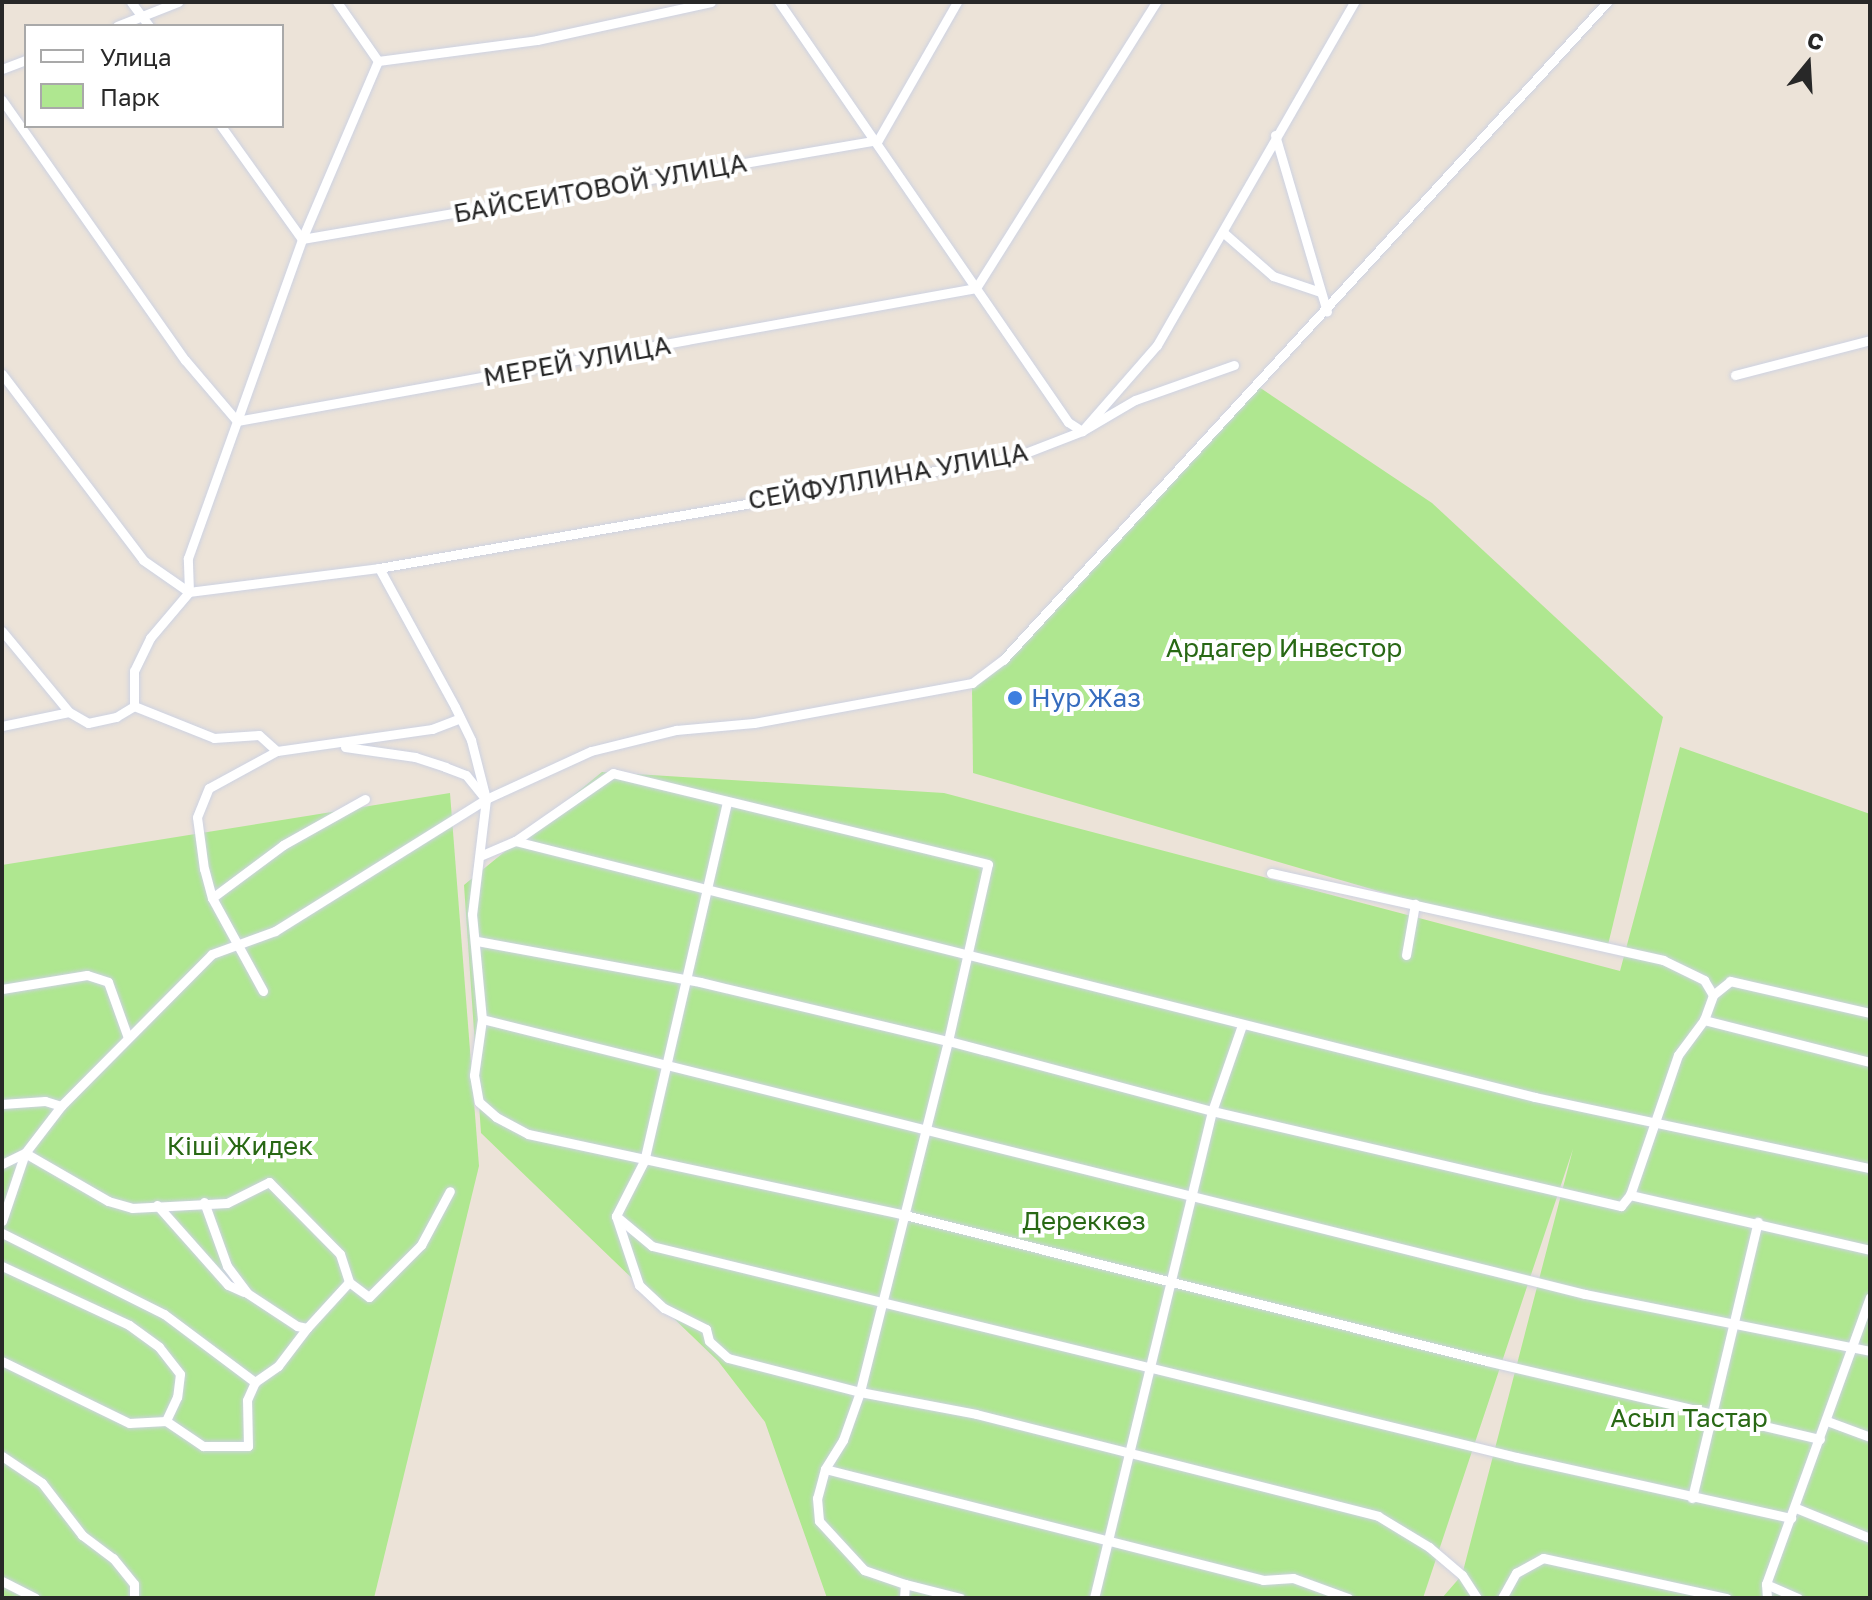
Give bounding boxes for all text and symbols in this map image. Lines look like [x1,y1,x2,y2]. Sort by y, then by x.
legend [24,24,284,128]
north arrow [1768,24,1848,104]
text: С [1804,25,1827,56]
text: Улица [100,42,172,71]
text: Парк [100,82,160,111]
street label: БАЙСЕИТОВОЙ УЛИЦА [451,147,749,229]
street label: МЕРЕЙ УЛИЦА [481,329,673,393]
street label: СЕЙФУЛЛИНА УЛИЦА [746,436,1030,516]
park label: Ардагер Инвестор [1166,632,1402,664]
place label: Нур Жаз [1031,682,1141,714]
marker: Нур Жаз [1006,689,1024,707]
park label: Кіші Жидек [167,1130,313,1162]
park label: Дереккөз [1022,1205,1146,1237]
park label: Асыл Тастар [1610,1402,1768,1434]

